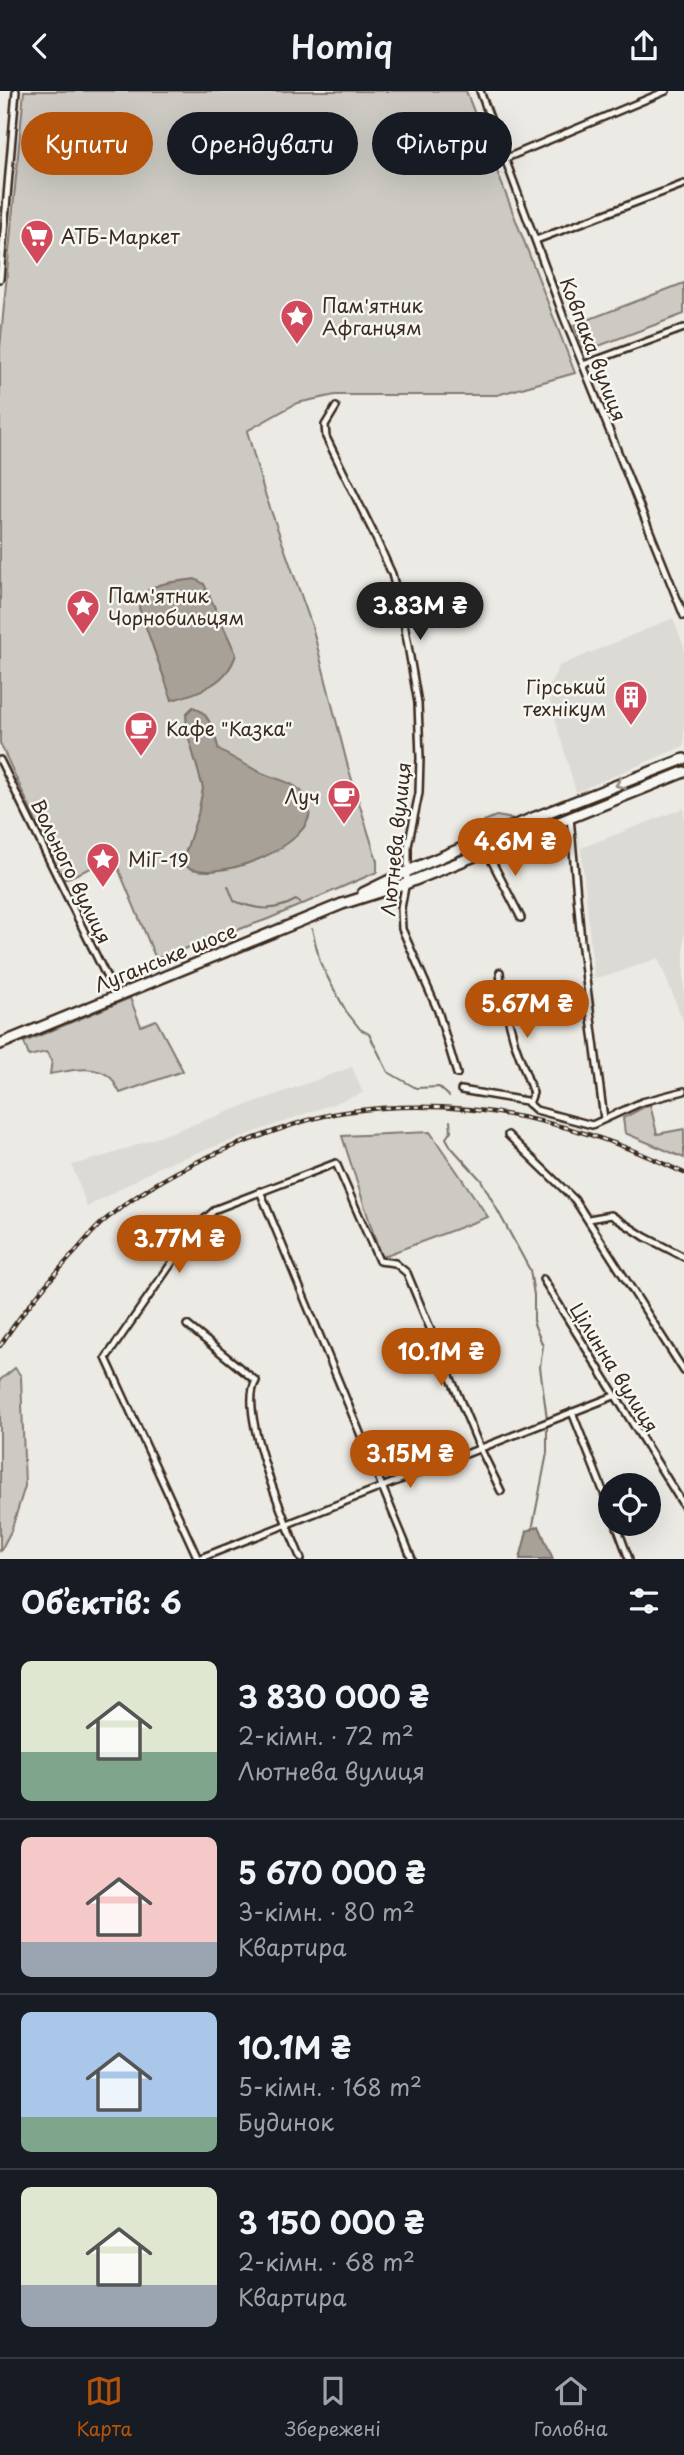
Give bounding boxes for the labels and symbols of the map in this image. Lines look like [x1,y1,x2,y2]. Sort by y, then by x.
supermarket icon: АТБ-Маркет [18,217,56,266]
place label: АТБ-Маркет [61,222,180,250]
street label: Ковпака вулиця [554,273,634,425]
place label: Пам'ятник Афганцям [322,291,424,341]
place icon: Пам'ятник Афганцям [278,297,316,346]
place label: Пам'ятник Чорнобильцям [108,581,244,631]
pin: 3.83M ₴ [355,582,485,642]
place icon: Пам'ятник Чорнобильцям [64,587,102,636]
place label: Гірський технікум [523,672,606,722]
building icon: Гірський технікум [612,678,650,727]
cafe icon: Кафе "Казка" [122,709,160,758]
place label: Кафе "Казка" [166,714,293,742]
street label: Лютнева вулиця [373,761,417,917]
one-way arrow [615,776,627,790]
cafe icon: Луч [325,777,363,826]
place label: Луч [285,782,320,810]
street label: Вольного вулиця [25,794,119,948]
pin: 4.6M ₴ [458,819,572,878]
place icon: МіГ-19 [84,840,122,889]
place label: МіГ-19 [128,845,189,873]
street label: Луганське шосе [90,916,240,998]
pin: 5.67M ₴ [462,981,592,1040]
pin: 3.77M ₴ [114,1215,244,1275]
street label: Цілинна вулиця [564,1297,666,1437]
pin: 10.1M ₴ [376,1329,506,1388]
pin: 3.15M ₴ [345,1431,475,1490]

